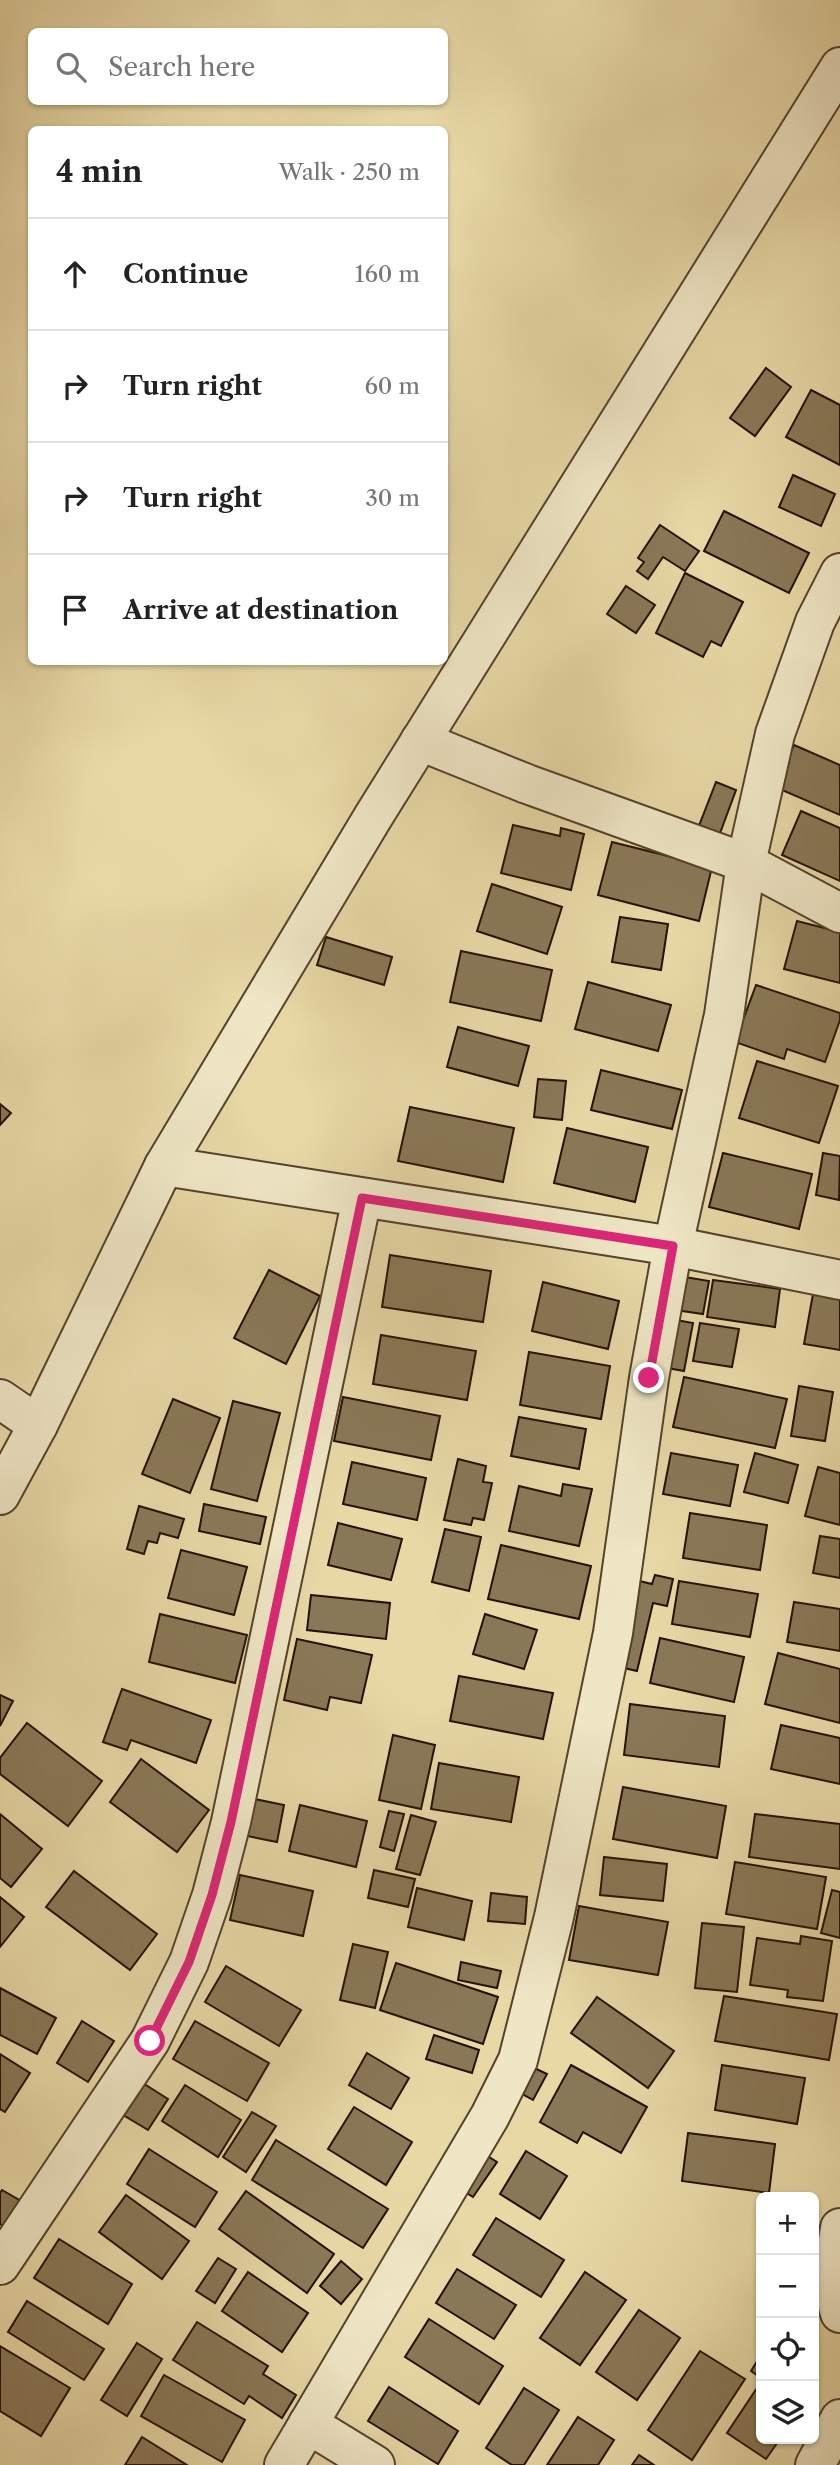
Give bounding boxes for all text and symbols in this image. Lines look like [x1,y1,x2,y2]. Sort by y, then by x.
search box [28,28,448,105]
icon: search [52,48,90,86]
text: Search here [108,51,255,83]
text: 4 min [56,153,142,190]
text: Walk · 250 m [279,158,420,186]
icon: ahead [56,255,94,293]
text: Continue [123,258,248,290]
text: 160 m [355,260,420,288]
icon: right [56,367,94,405]
text: Turn right [123,370,262,402]
text: 60 m [364,372,420,400]
icon: right [56,479,94,517]
text: Turn right [123,482,262,514]
text: 30 m [365,484,420,512]
icon: arrive [56,591,94,629]
text: Arrive at destination [123,594,398,626]
route end [633,1362,664,1393]
route start [134,2025,165,2056]
map controls [756,2192,819,2444]
button: + [756,2192,819,2255]
button: − [756,2255,819,2318]
button: locate [756,2318,819,2381]
button: layers [756,2381,819,2444]

